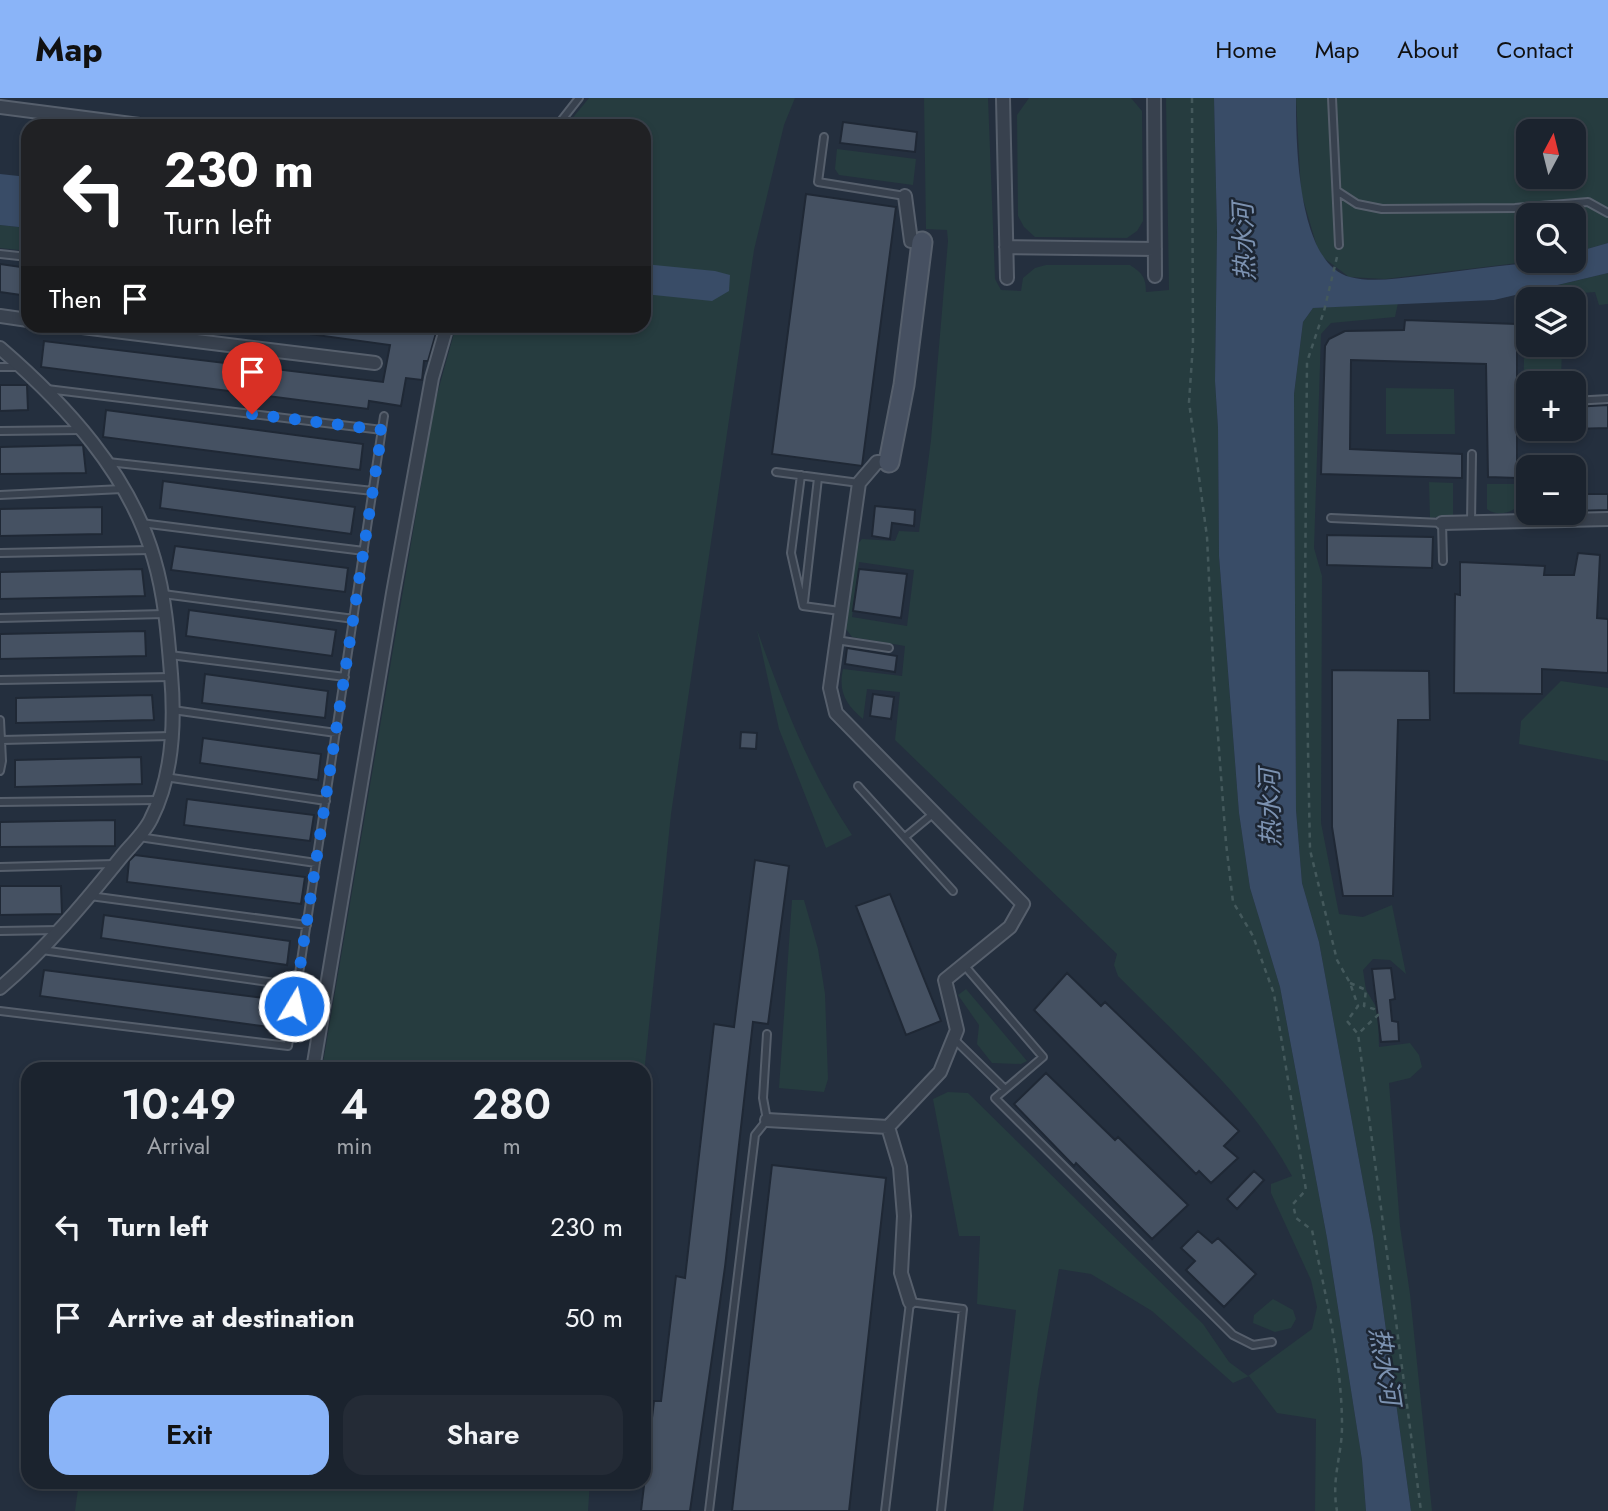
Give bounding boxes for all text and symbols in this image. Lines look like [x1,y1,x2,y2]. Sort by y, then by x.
text: Map [35,26,103,73]
text: Home [1215,32,1277,67]
text: Map [1315,32,1359,67]
text: About [1397,32,1458,67]
text: Contact [1496,32,1573,67]
north arrow [1516,119,1586,189]
map controls [1516,119,1586,525]
text: 230 m [164,135,314,205]
icon: left [49,147,140,238]
water label: 热水河 [1223,197,1264,282]
text: Turn left [164,200,271,246]
button: search [1516,203,1586,273]
text: Then [49,280,102,318]
icon: arrive [116,280,154,318]
button: layers [1516,287,1586,357]
pin [222,342,282,414]
icon: arrive [233,353,271,391]
button: + [1516,371,1586,441]
button: − [1516,455,1586,525]
water label: 热水河 [1250,764,1290,847]
position arrow [257,969,331,1043]
text: 10:49 [121,1074,236,1135]
text: 4 [340,1074,368,1135]
text: 280 [472,1074,551,1135]
text: Arrival [147,1129,210,1163]
text: min [336,1129,372,1163]
text: m [503,1129,521,1163]
icon: left [49,1208,87,1246]
text: Turn left [108,1208,208,1246]
text: 230 m [550,1208,623,1246]
icon: arrive [49,1299,87,1337]
text: Arrive at destination [108,1299,355,1337]
text: 50 m [565,1299,623,1337]
water label: 热水河 [1360,1325,1411,1412]
button: Exit [49,1395,329,1475]
button: Share [343,1395,623,1475]

